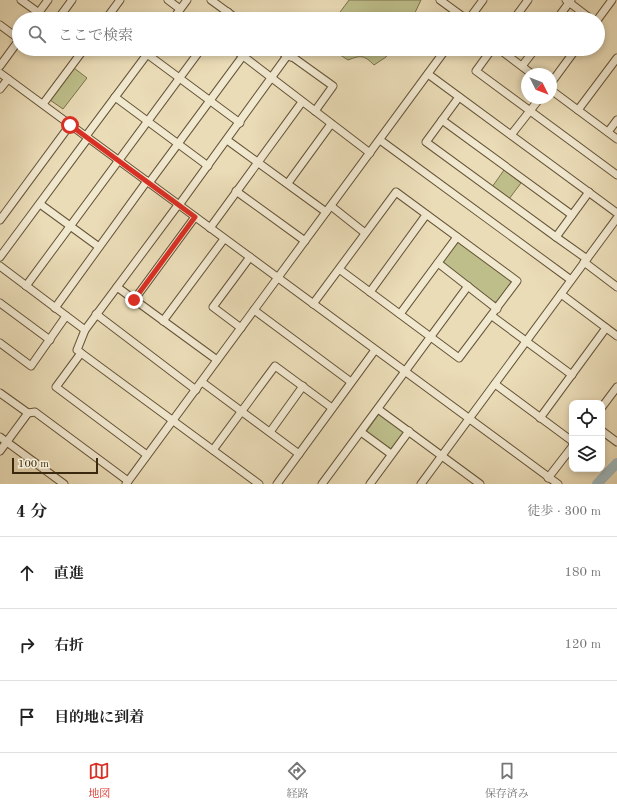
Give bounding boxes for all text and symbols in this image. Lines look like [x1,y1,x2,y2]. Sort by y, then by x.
search box [12,12,605,56]
icon: search [26,23,48,45]
text: ここで検索 [58,29,133,44]
north arrow [521,68,557,104]
route start [61,116,79,134]
route end [125,291,143,309]
map controls [569,400,605,472]
button: locate [569,400,605,436]
button: layers [569,436,605,472]
scale bar [12,456,98,475]
text: 100 m [18,459,49,470]
text: 4 分 [16,504,48,521]
text: 徒歩 · 300 m [527,505,601,518]
icon: ahead [16,562,38,584]
text: 180 m [564,566,601,579]
text: 直進 [54,567,84,582]
icon: right [16,634,38,656]
text: 120 m [564,638,601,651]
text: 右折 [54,639,84,654]
icon: arrive [16,706,38,728]
text: 目的地に到着 [54,711,144,726]
tab: 地図 [88,760,110,802]
tab: 経路 [286,760,308,802]
tab: 保存済み [485,760,529,802]

